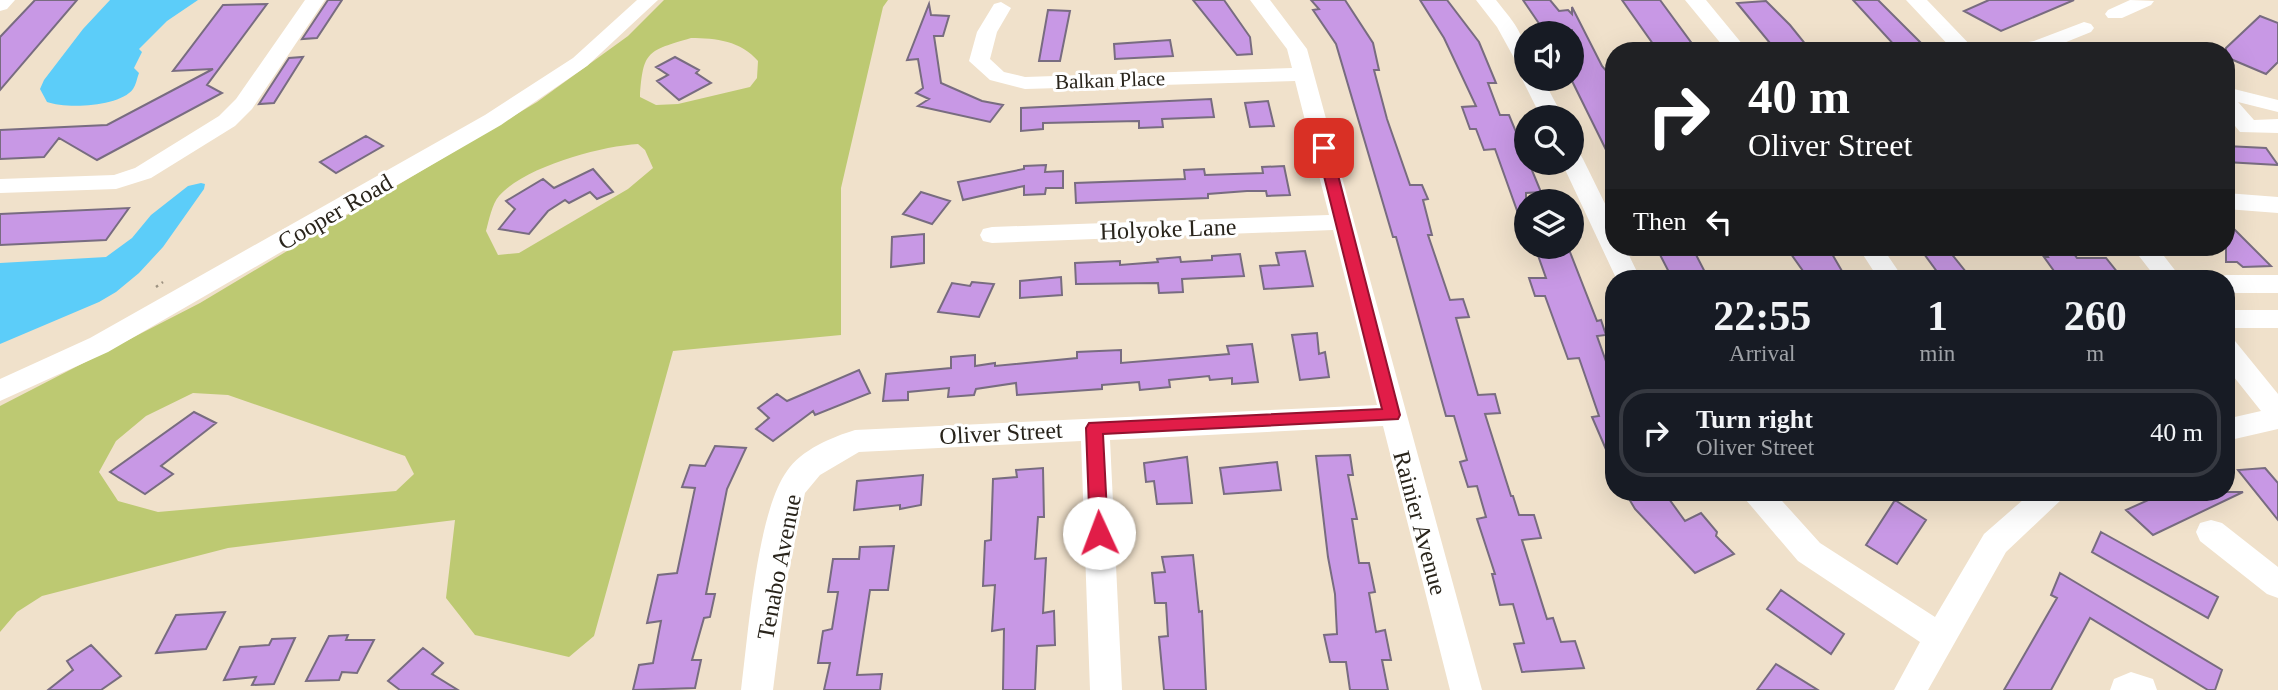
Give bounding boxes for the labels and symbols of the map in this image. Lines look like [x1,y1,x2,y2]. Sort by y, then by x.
street label: Balkan Place [1055,66,1165,94]
pin [1294,118,1354,178]
street label: Cooper Road [273,169,397,255]
street label: Holyoke Lane [1099,214,1237,244]
street label: Oliver Street [939,417,1064,449]
street label: Rainier Avenue [1388,448,1452,598]
street label: Tenabo Avenue [752,492,806,642]
position arrow [1062,496,1136,570]

